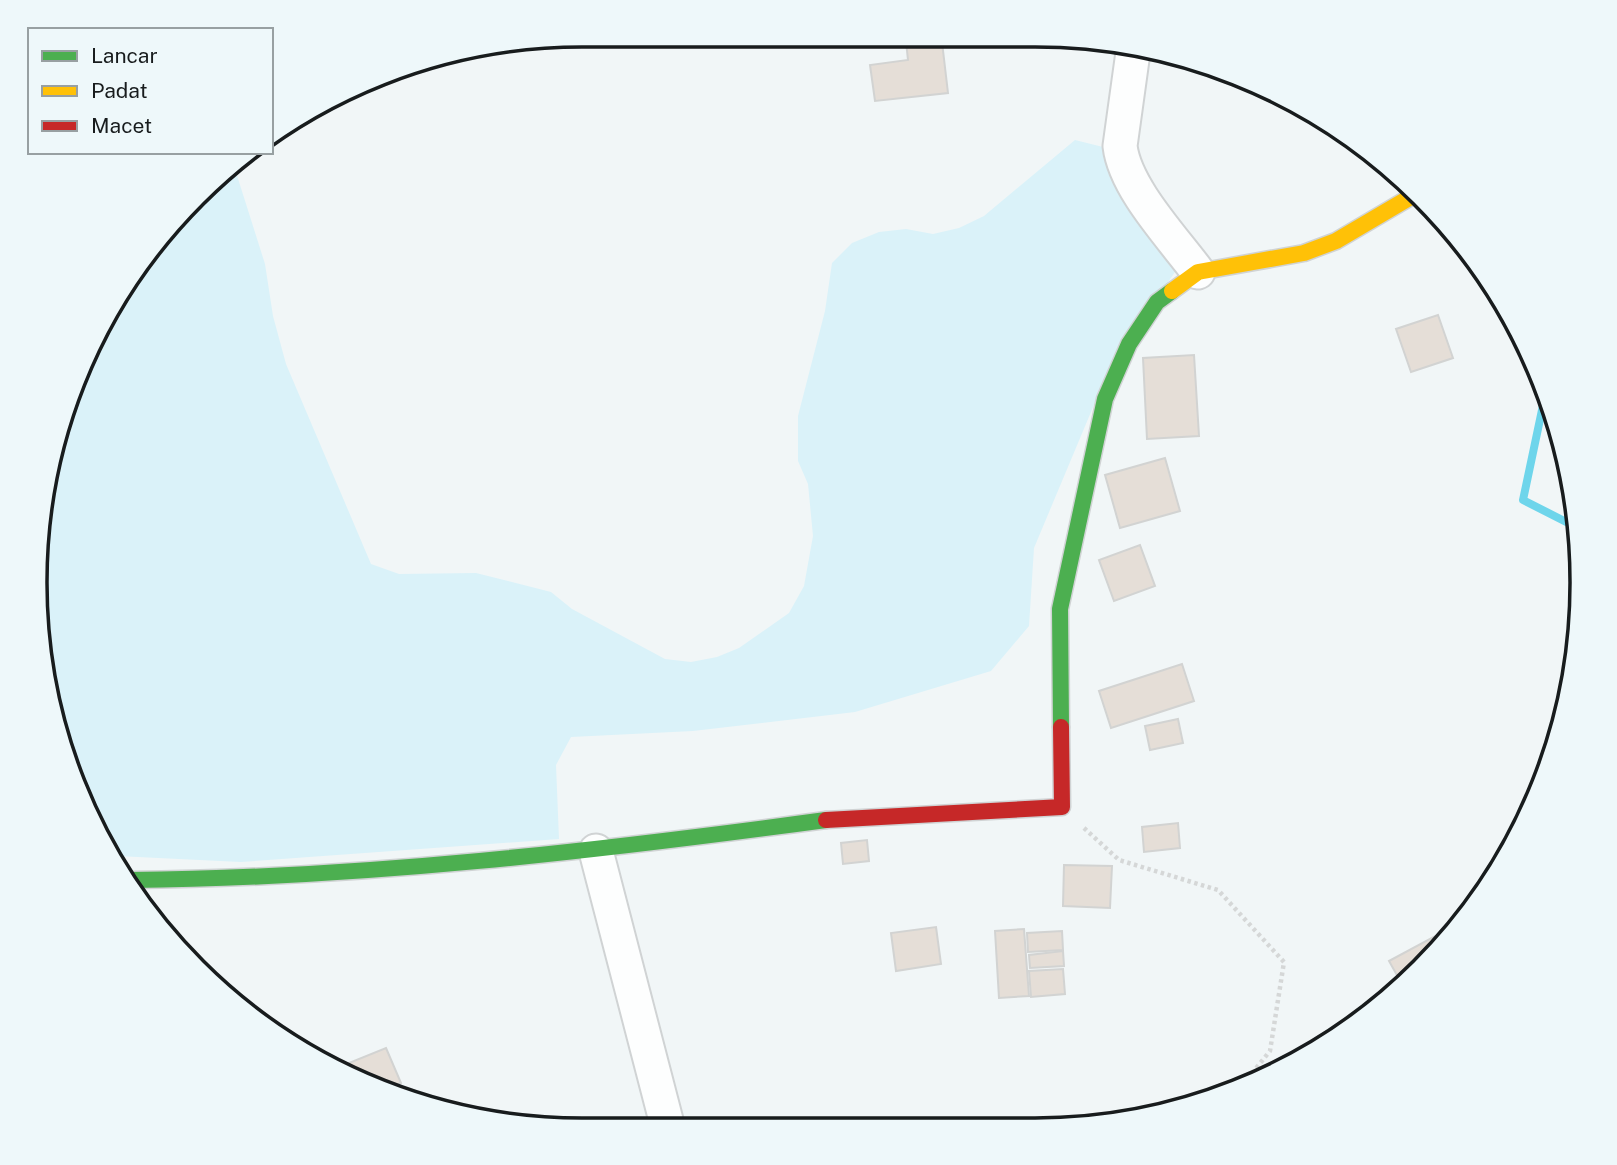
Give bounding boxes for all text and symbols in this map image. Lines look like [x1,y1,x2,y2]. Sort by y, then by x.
legend [28,28,273,154]
text: Lancar [91,43,158,68]
text: Padat [91,78,148,103]
text: Macet [91,113,152,138]

